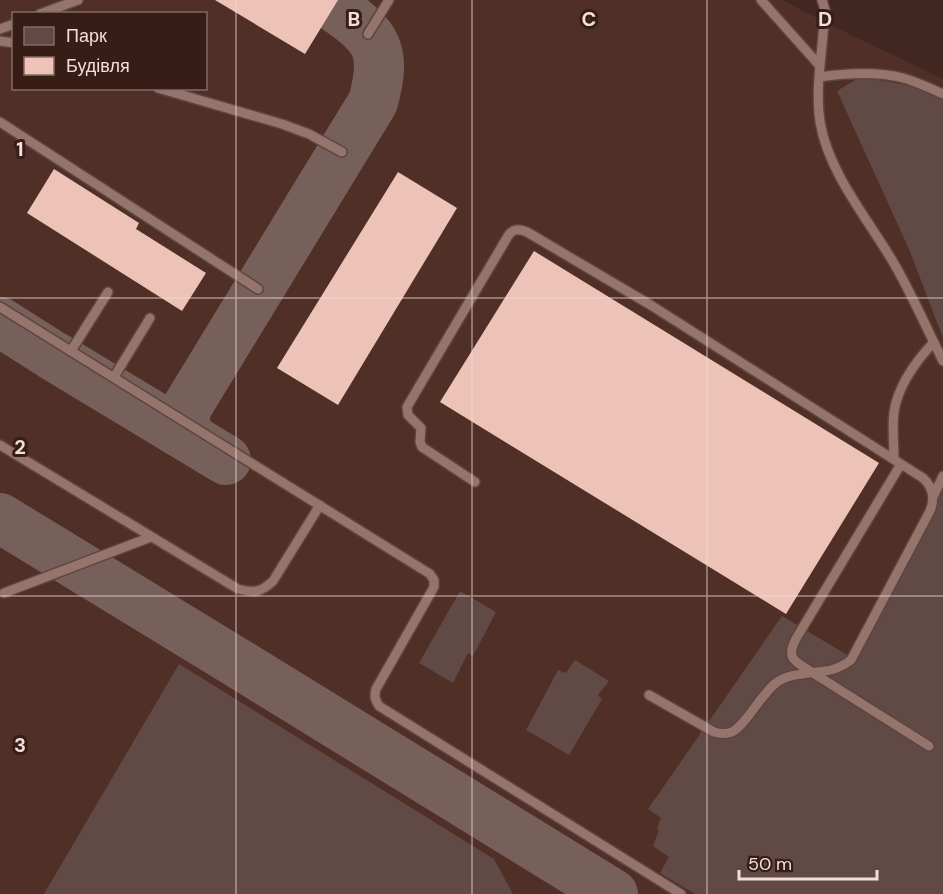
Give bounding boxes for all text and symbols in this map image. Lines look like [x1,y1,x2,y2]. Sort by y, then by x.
text: B [348,6,360,32]
text: C [582,6,596,32]
text: D [818,6,832,32]
legend [12,12,207,90]
text: Парк [66,24,107,48]
text: Будівля [66,54,130,78]
text: 1 [16,136,24,162]
text: 2 [14,434,26,460]
text: 3 [14,732,26,758]
scale bar [739,843,877,881]
text: 50 m [748,852,792,876]

